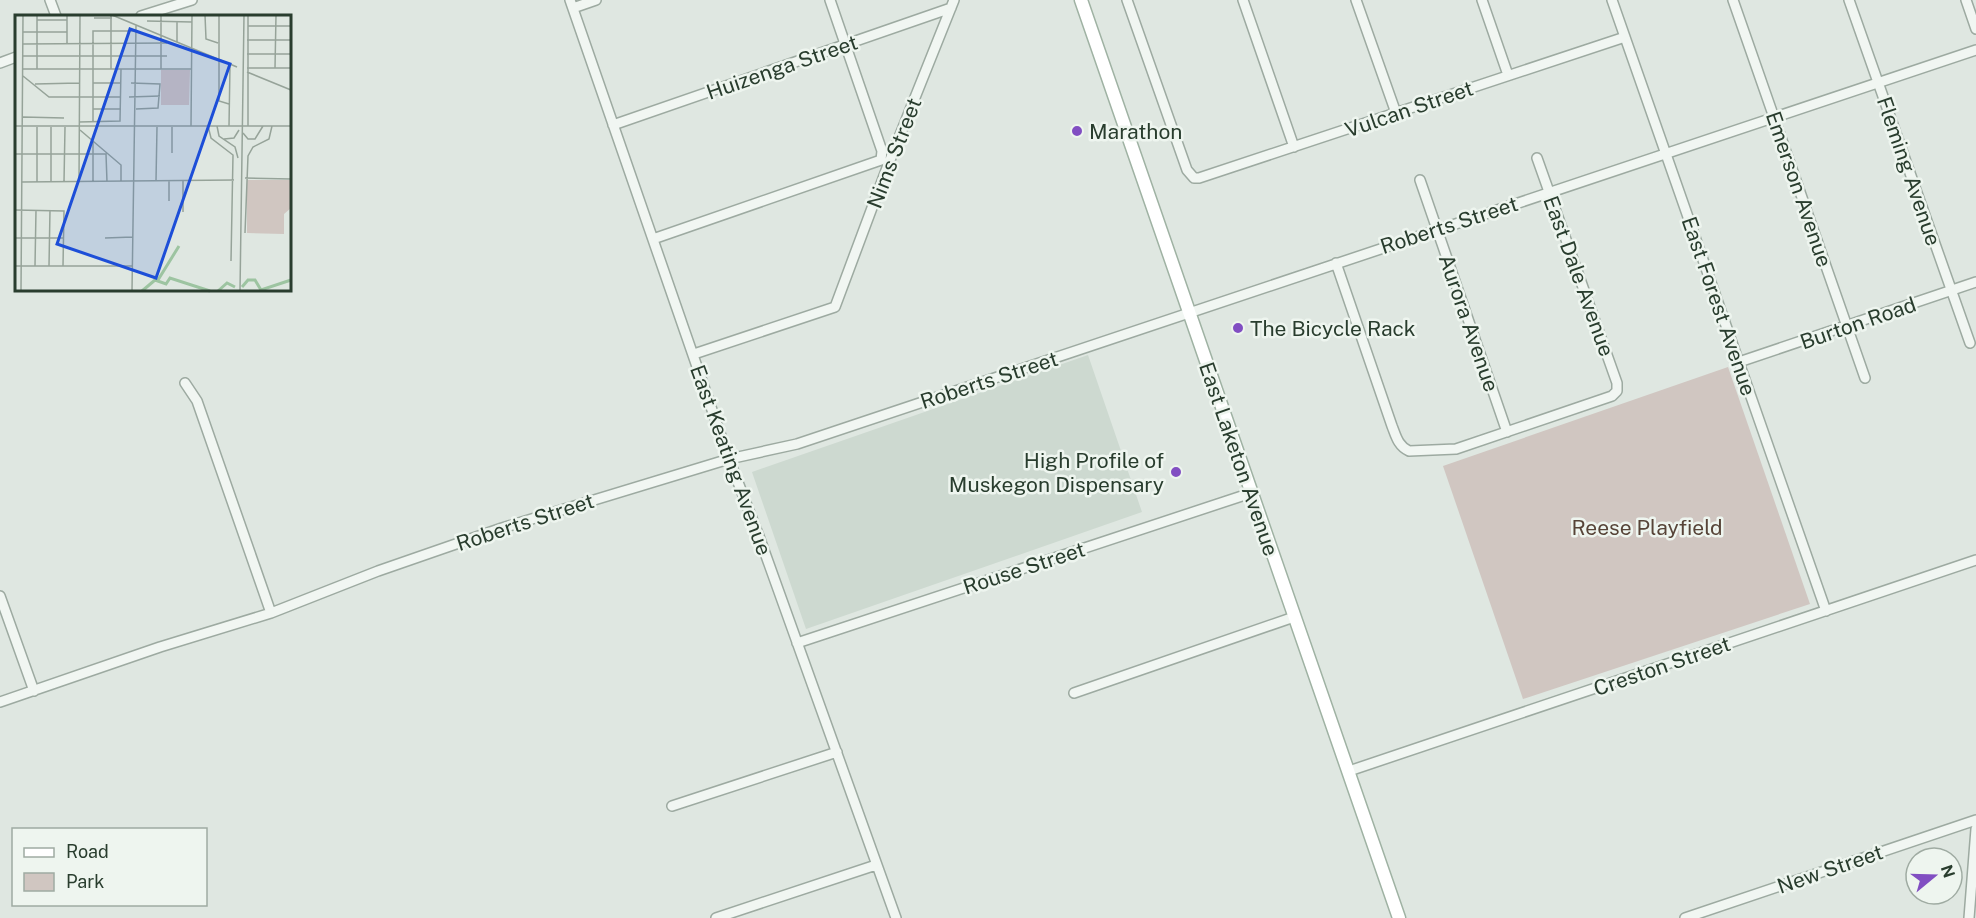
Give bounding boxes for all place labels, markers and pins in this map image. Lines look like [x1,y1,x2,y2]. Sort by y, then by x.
place label: Marathon [1089,119,1182,144]
marker: Marathon [1070,124,1084,138]
place label: The Bicycle Rack [1250,316,1416,341]
marker: The Bicycle Rack [1231,321,1245,335]
place label: High Profile of Muskegon Dispensary [949,448,1164,497]
marker: High Profile of Muskegon Dispensary [1169,465,1183,479]

